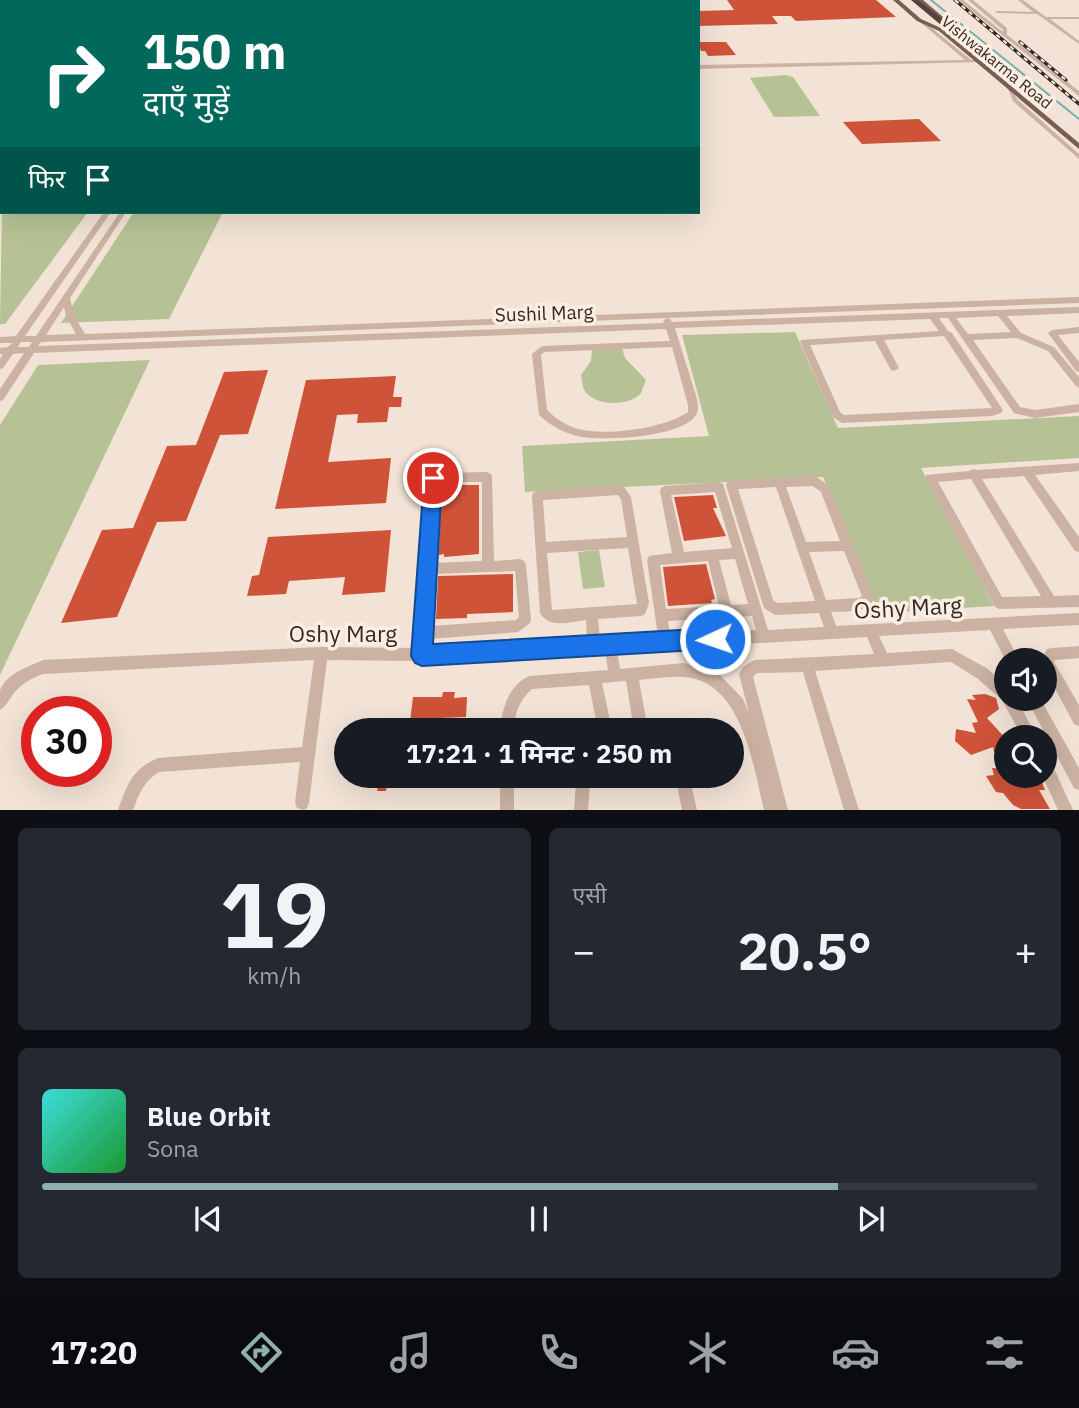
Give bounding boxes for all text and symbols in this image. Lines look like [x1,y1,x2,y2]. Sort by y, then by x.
street label: Vishwakarma Road [937,11,1057,113]
text: 150 m [143,19,287,82]
icon: right [28,28,119,119]
text: दाएँ मुड़ें [143,81,230,123]
text: फिर [28,161,65,195]
icon: arrive [79,161,117,199]
street label: Sushil Marg [494,299,594,327]
pin [403,448,463,508]
icon: arrive [414,459,452,497]
street label: Oshy Marg [853,589,963,625]
position arrow [678,602,752,676]
street label: Oshy Marg [289,618,397,648]
map controls [994,648,1057,788]
button: sound [994,648,1057,711]
speed limit sign: 30 [21,696,112,787]
button: search [994,725,1057,788]
text: 17:21 · 1 मिनट · 250 m [406,736,672,770]
text: 19 [220,855,329,973]
text: एसी [573,879,607,909]
text: 20.5° [738,917,872,984]
text: − [573,926,595,975]
text: + [1014,926,1037,975]
text: km/h [247,960,301,990]
text: Blue Orbit [147,1099,271,1133]
text: Sona [147,1133,199,1163]
icon: previous [189,1200,227,1238]
icon: pause [520,1200,558,1238]
icon: next [852,1200,890,1238]
icon: directions [237,1328,286,1377]
icon: music [386,1328,435,1377]
icon: phone [534,1328,583,1377]
icon: climate [683,1328,732,1377]
icon: car [831,1328,880,1377]
icon: filters [980,1328,1029,1377]
text: 17:20 [50,1331,137,1373]

